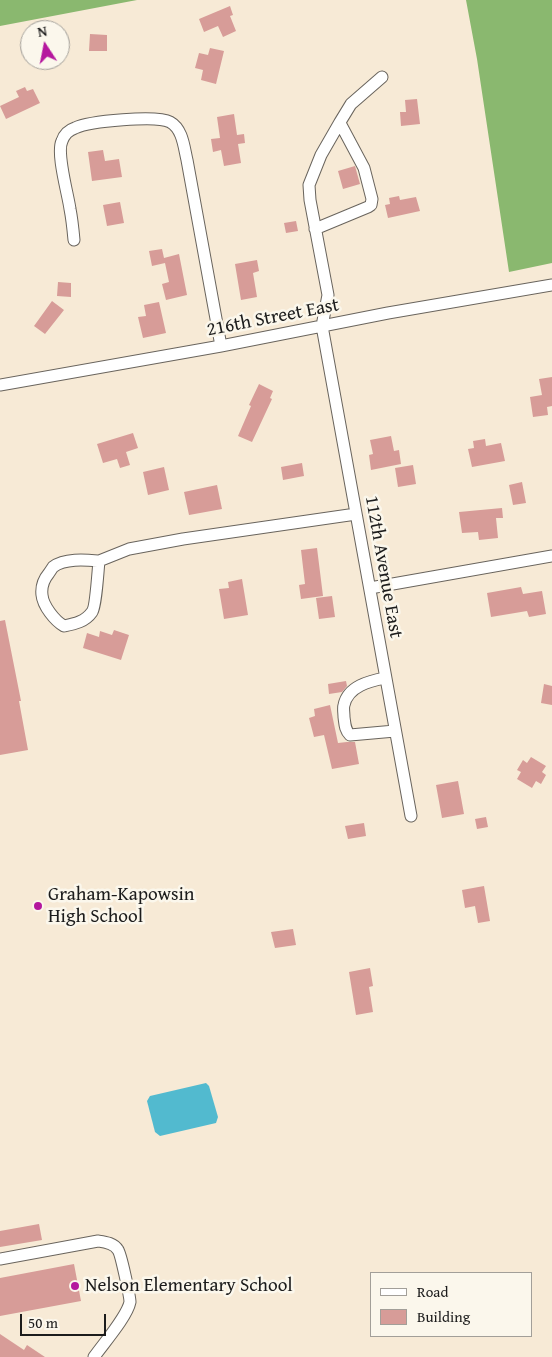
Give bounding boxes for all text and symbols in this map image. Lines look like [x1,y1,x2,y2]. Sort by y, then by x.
north arrow [20,20,70,70]
text: N [36,21,49,42]
street label: 216th Street East [205,294,341,342]
street label: 112th Avenue East [359,494,407,640]
place label: Graham-Kapowsin High School [48,884,194,928]
marker: Graham-Kapowsin High School [32,900,44,912]
legend [370,1272,532,1337]
place label: Nelson Elementary School [85,1275,293,1297]
marker: Nelson Elementary School [69,1280,81,1292]
text: Road [417,1281,448,1302]
scale bar [22,1304,109,1336]
text: Building [417,1306,470,1327]
text: 50 m [28,1312,58,1333]

